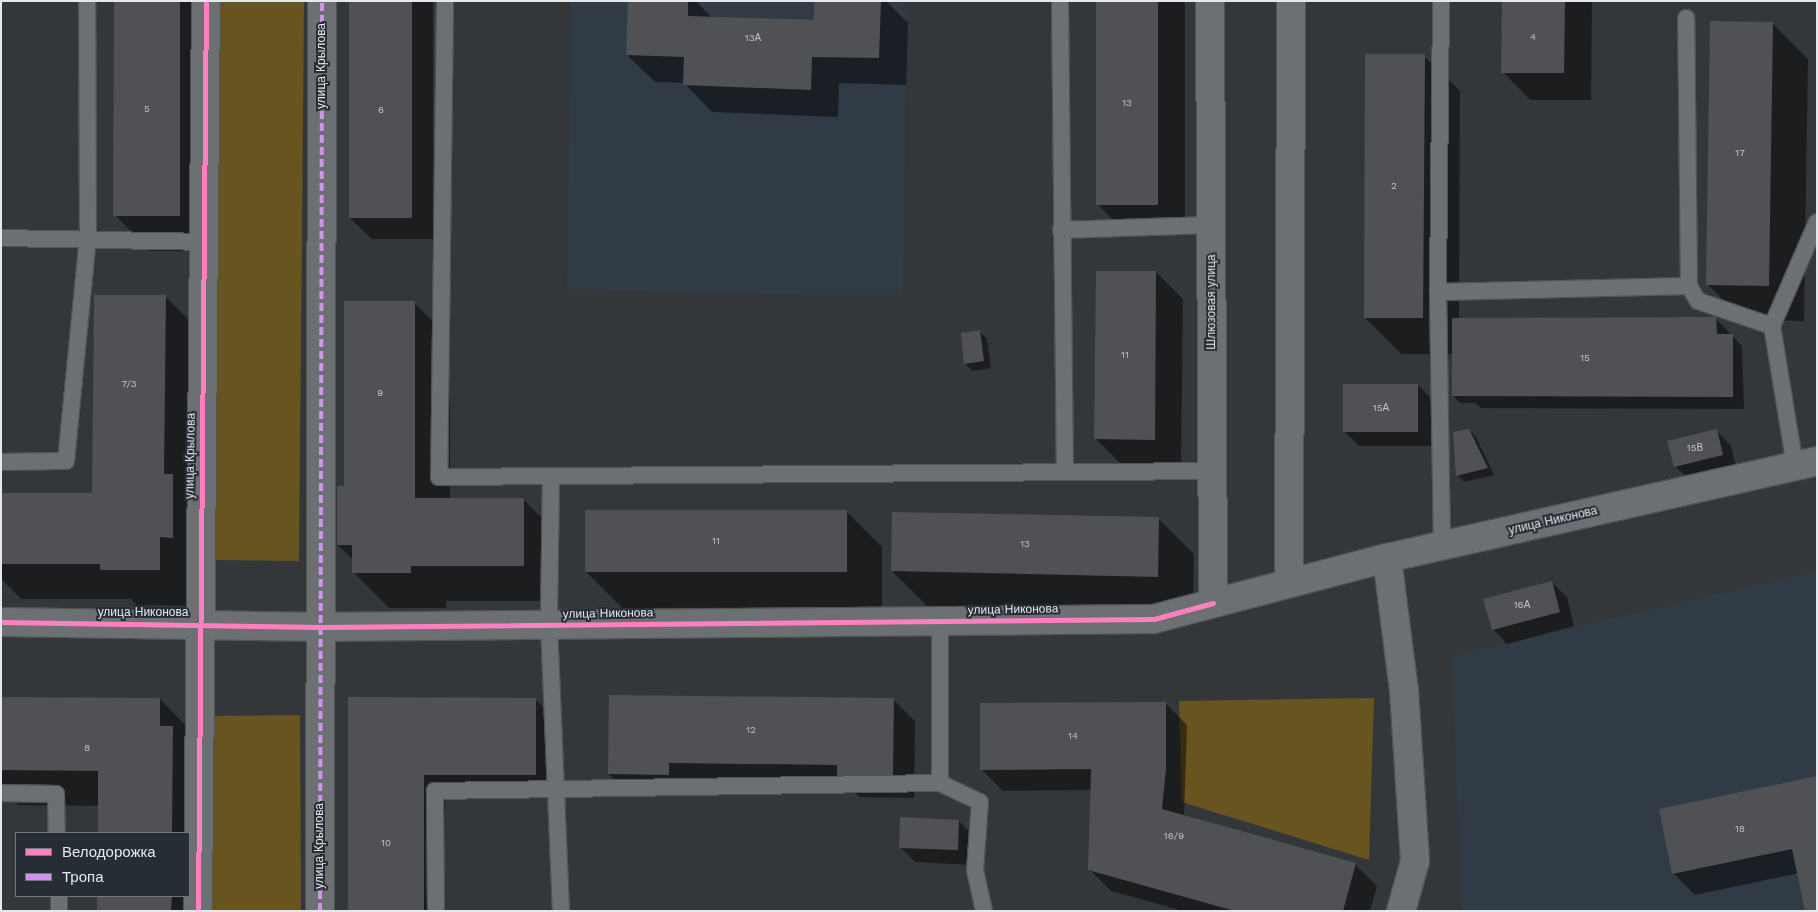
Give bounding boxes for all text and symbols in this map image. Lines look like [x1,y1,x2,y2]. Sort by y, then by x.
street label: улица Крылова [315,23,329,109]
house number: 4 [1530,31,1536,43]
house number: 13А [745,32,761,44]
house number: 13 [1122,97,1132,109]
house number: 5 [144,103,150,115]
house number: 6 [378,104,384,116]
house number: 17 [1735,147,1745,159]
house number: 2 [1391,180,1397,192]
street label: Шлюзовая улица [1205,254,1219,350]
house number: 11 [1121,349,1129,361]
house number: 15 [1580,352,1590,364]
house number: 7/3 [121,378,137,390]
house number: 9 [377,387,383,399]
house number: 15А [1373,402,1389,414]
street label: улица Крылова [183,413,199,499]
house number: 15В [1687,442,1703,454]
street label: улица Никонова [1507,504,1599,538]
house number: 11 [712,535,720,547]
house number: 13 [1020,538,1030,550]
house number: 16А [1514,599,1530,611]
street label: улица Никонова [968,602,1058,618]
street label: улица Никонова [98,606,188,620]
street label: улица Никонова [563,606,653,622]
house number: 12 [746,724,756,736]
house number: 14 [1068,730,1078,742]
house number: 8 [84,742,90,754]
street label: улица Крылова [313,803,327,889]
house number: 18 [1735,823,1745,835]
house number: 16/9 [1164,830,1184,842]
legend [15,832,190,897]
house number: 10 [381,837,391,849]
text: Велодорожка [62,843,156,861]
text: Тропа [62,868,103,886]

